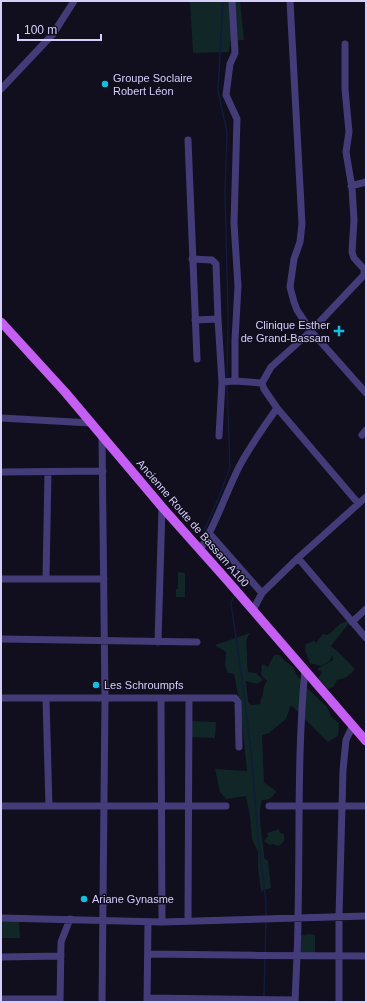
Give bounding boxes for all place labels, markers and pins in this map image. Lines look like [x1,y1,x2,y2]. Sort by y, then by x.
place label: Groupe Soclaire Robert Léon [113,72,193,97]
marker: Groupe Soclaire Robert Léon [100,79,110,89]
place label: Clinique Esther de Grand-Bassam [241,319,330,344]
marker: Clinique Esther de Grand-Bassam [333,325,345,337]
place label: Les Schroumpfs [104,679,184,691]
marker: Les Schroumpfs [91,680,101,690]
place label: Ariane Gynasme [92,893,174,905]
marker: Ariane Gynasme [79,894,89,904]

